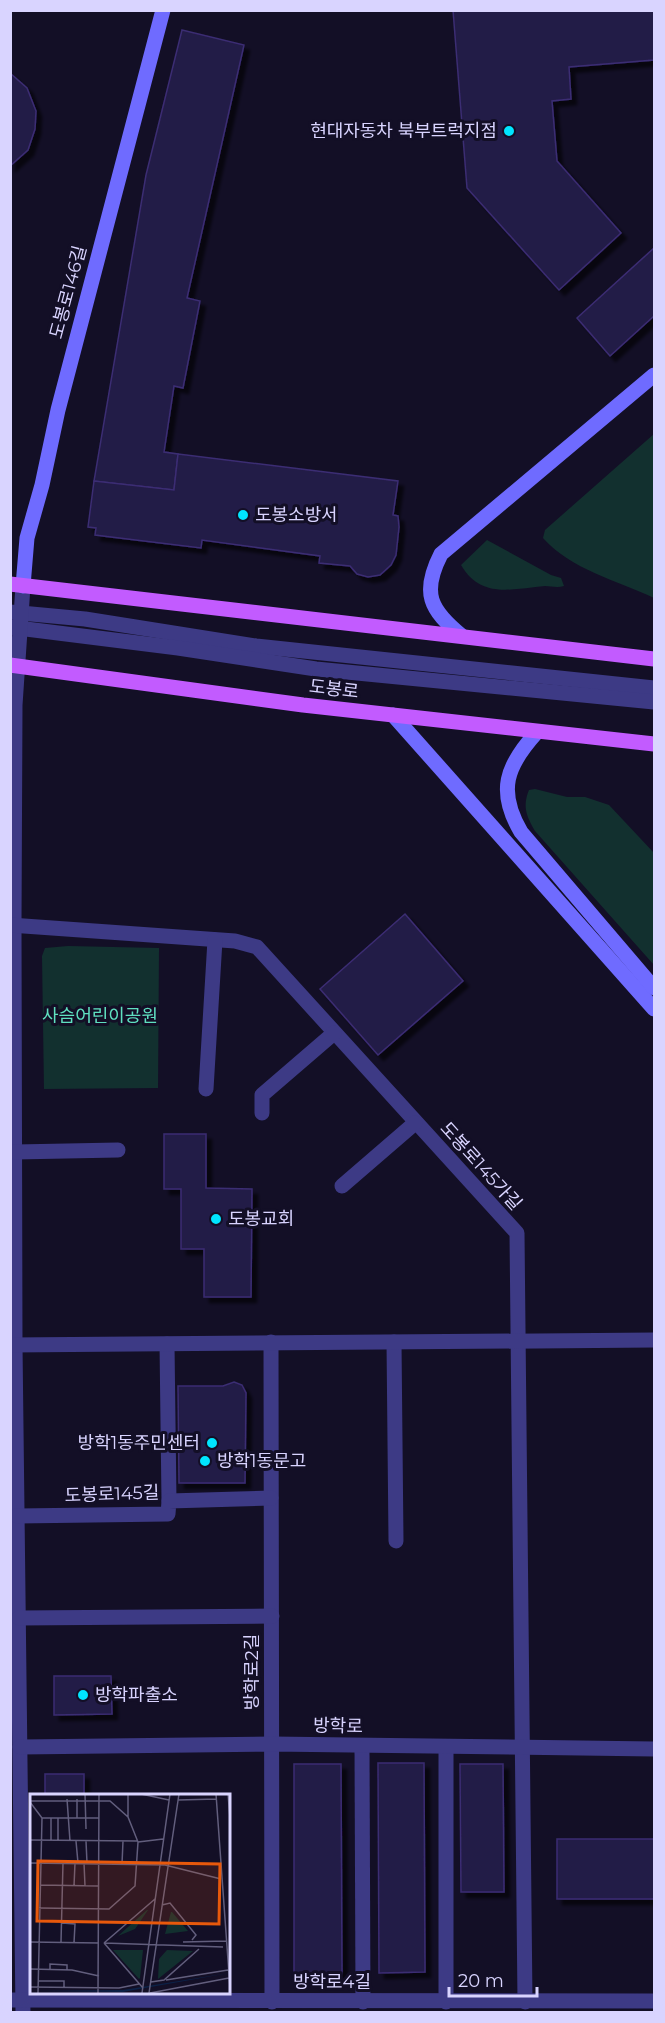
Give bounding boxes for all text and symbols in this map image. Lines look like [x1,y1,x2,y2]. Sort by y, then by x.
place label: 현대자동차 북부트럭지점 [310,120,497,142]
marker: 현대자동차 북부트럭지점 [502,124,516,138]
street label: 도봉로146길 [45,243,91,341]
place label: 도봉소방서 [255,504,338,526]
marker: 도봉소방서 [236,508,250,522]
street label: 도봉로 [308,675,360,703]
park label: 사슴어린이공원 [42,1005,158,1027]
street label: 도봉로145가길 [436,1117,526,1215]
place label: 도봉교회 [228,1208,294,1230]
marker: 도봉교회 [209,1212,223,1226]
place label: 방학1동주민센터 [78,1432,200,1454]
marker: 방학1동주민센터 [205,1436,219,1450]
place label: 방학1동문고 [217,1450,306,1472]
marker: 방학1동문고 [198,1454,212,1468]
street label: 도봉로145길 [64,1481,160,1507]
street label: 방학로2길 [241,1634,263,1710]
place label: 방학파출소 [95,1684,178,1706]
marker: 방학파출소 [76,1688,90,1702]
street label: 방학로 [313,1715,363,1737]
inset map [30,1794,230,1993]
scale bar [449,1960,538,1998]
text: 20 m [458,1970,504,1992]
street label: 방학로4길 [293,1971,371,1993]

